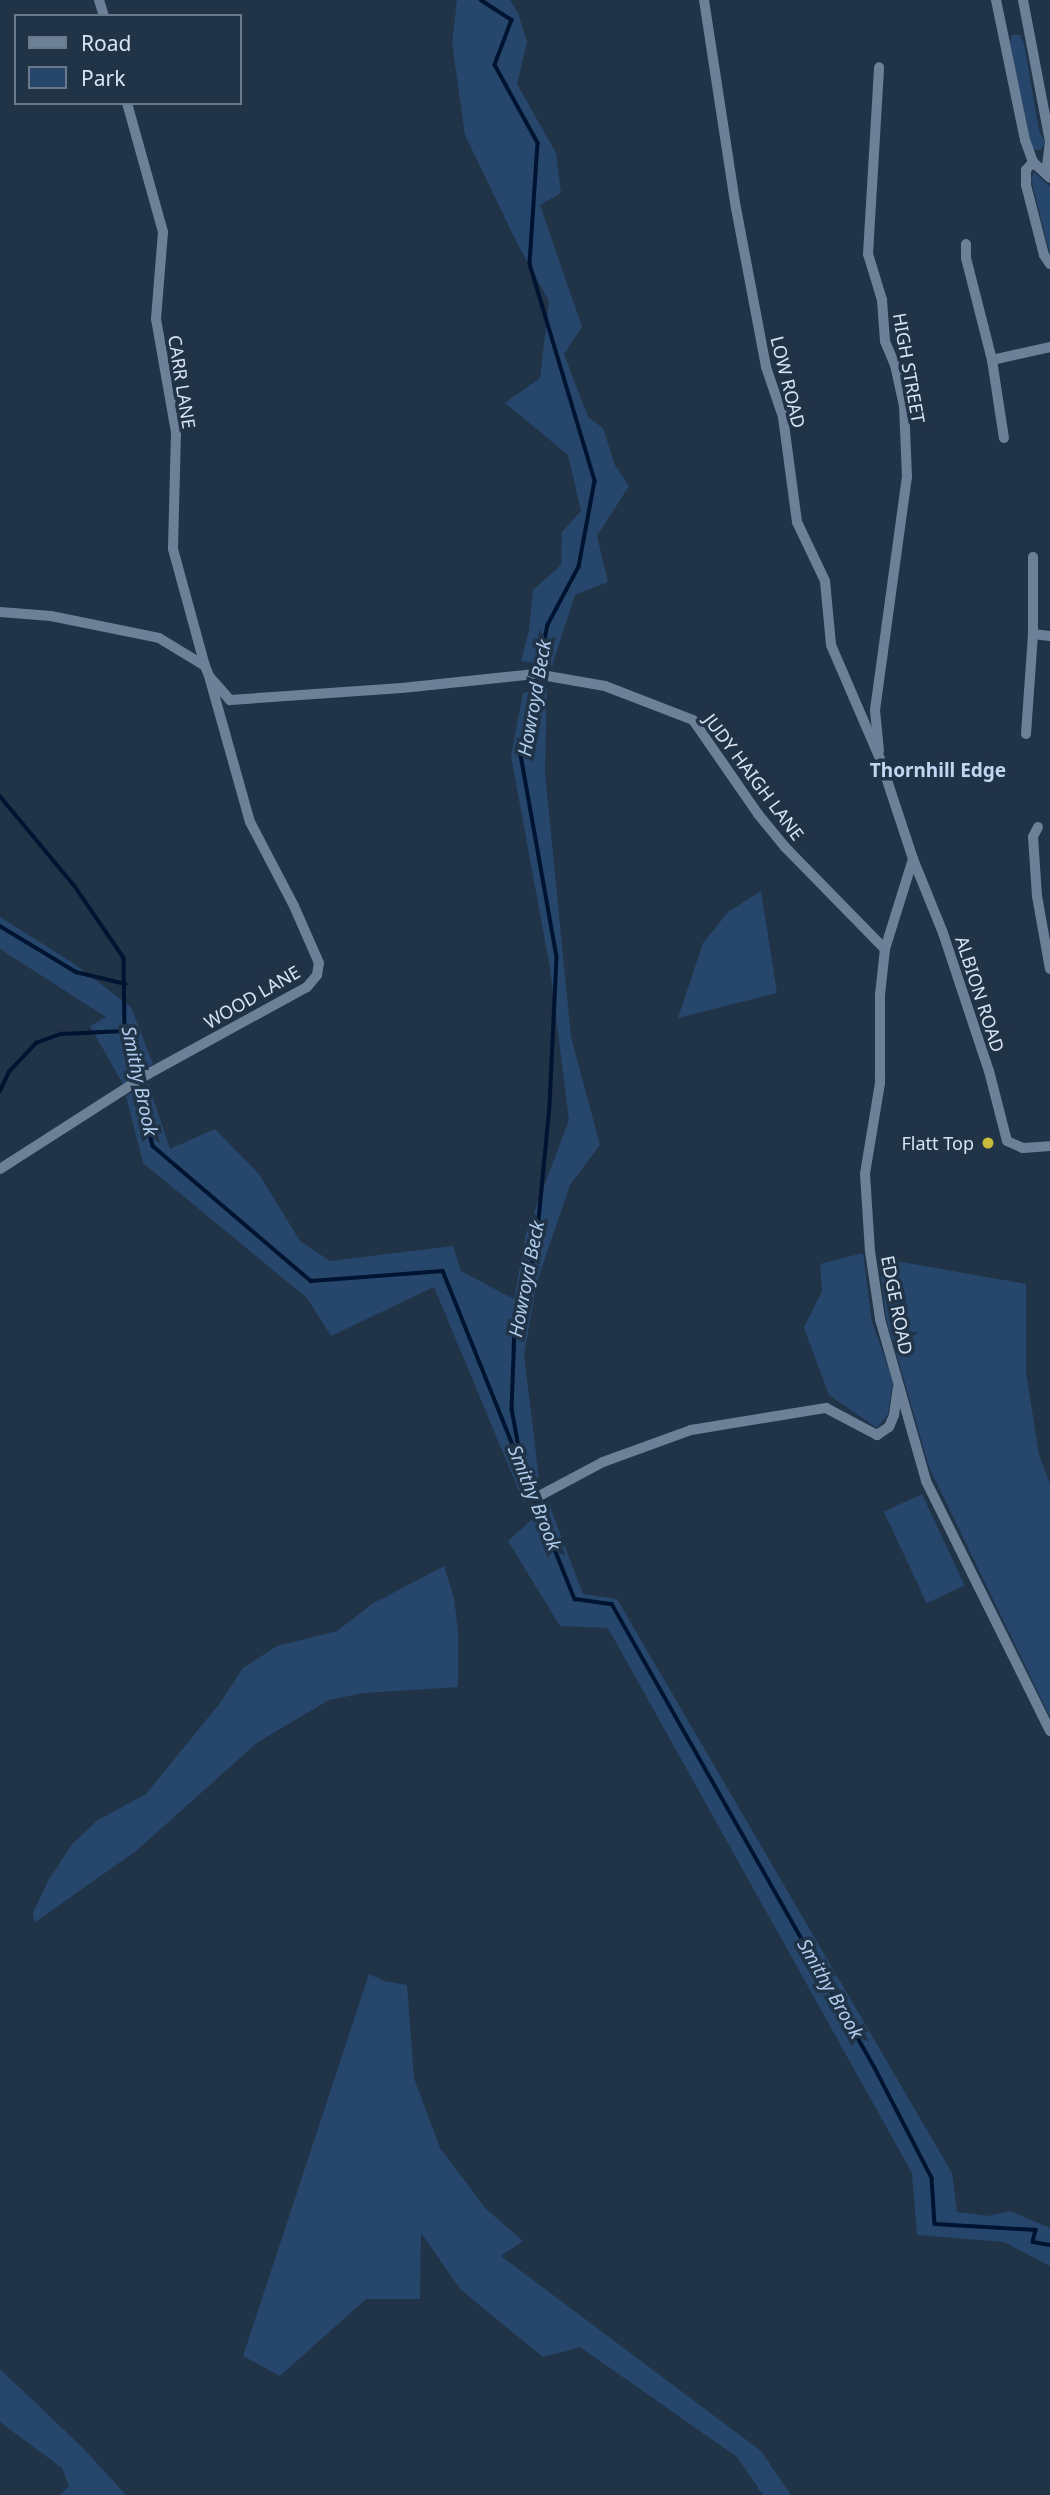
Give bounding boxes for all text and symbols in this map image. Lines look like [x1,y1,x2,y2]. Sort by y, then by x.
legend [14,14,242,105]
text: Road [81,29,131,57]
text: Park [81,64,125,92]
street label: HIGH STREET [889,311,929,425]
street label: CARR LANE [164,334,200,430]
street label: LOW ROAD [766,334,810,430]
water label: Howroyd Beck [514,638,556,758]
street label: JUDY HAIGH LANE [699,710,809,844]
district label: Thornhill Edge [870,760,1006,782]
street label: ALBION ROAD [951,933,1009,1055]
street label: WOOD LANE [200,961,304,1033]
water label: Smithy Brook [116,1024,162,1138]
place label: Flatt Top [902,1132,974,1154]
marker: Flatt Top [980,1135,996,1151]
water label: Howroyd Beck [505,1219,549,1339]
street label: EDGE ROAD [877,1254,917,1356]
water label: Smithy Brook [503,1442,565,1554]
water label: Smithy Brook [792,1935,868,2043]

